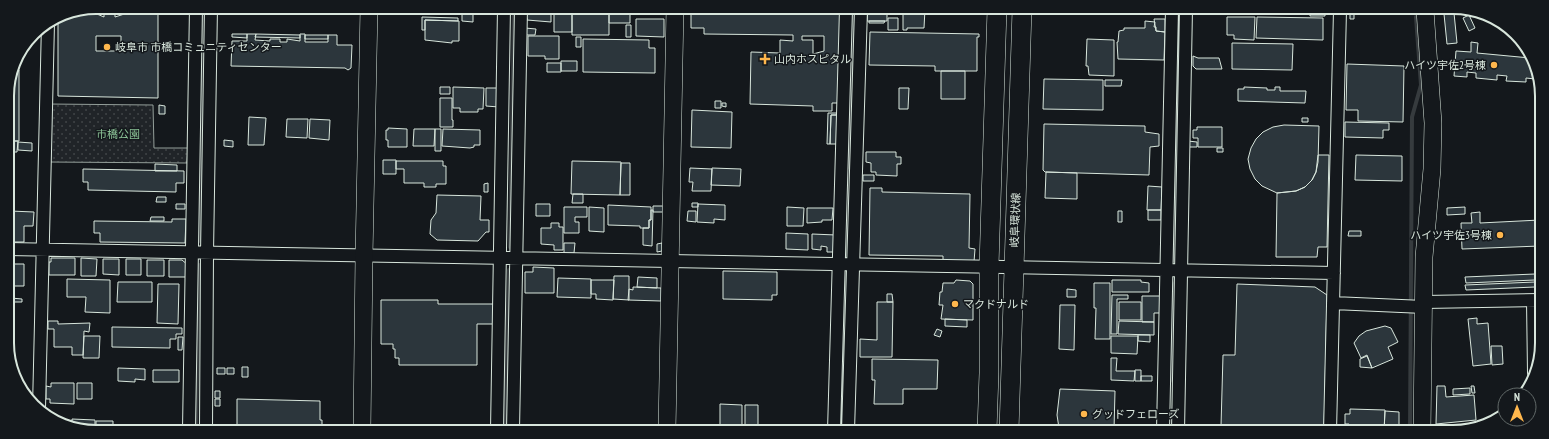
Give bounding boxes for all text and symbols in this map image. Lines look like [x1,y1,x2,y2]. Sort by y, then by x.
place label: 岐阜市 市橋コミュニティセンター [115,40,282,54]
marker: 岐阜市 市橋コミュニティセンター [102,42,112,52]
place label: 山内ホスピタル [774,52,851,66]
marker: 山内ホスピタル [759,53,771,65]
place label: ハイツ宇佐2号棟 [1404,58,1486,72]
marker: ハイツ宇佐2号棟 [1489,60,1499,70]
park label: 市橋公園 [96,127,140,141]
street label: 岐阜環状線 [1007,192,1023,248]
place label: ハイツ宇佐3号棟 [1410,228,1492,242]
marker: ハイツ宇佐3号棟 [1495,230,1505,240]
place label: マクドナルド [963,297,1029,311]
marker: マクドナルド [950,299,960,309]
north arrow [1497,387,1537,427]
text: N [1514,390,1520,404]
place label: グッドフェローズ [1092,407,1179,421]
marker: グッドフェローズ [1079,409,1089,419]

